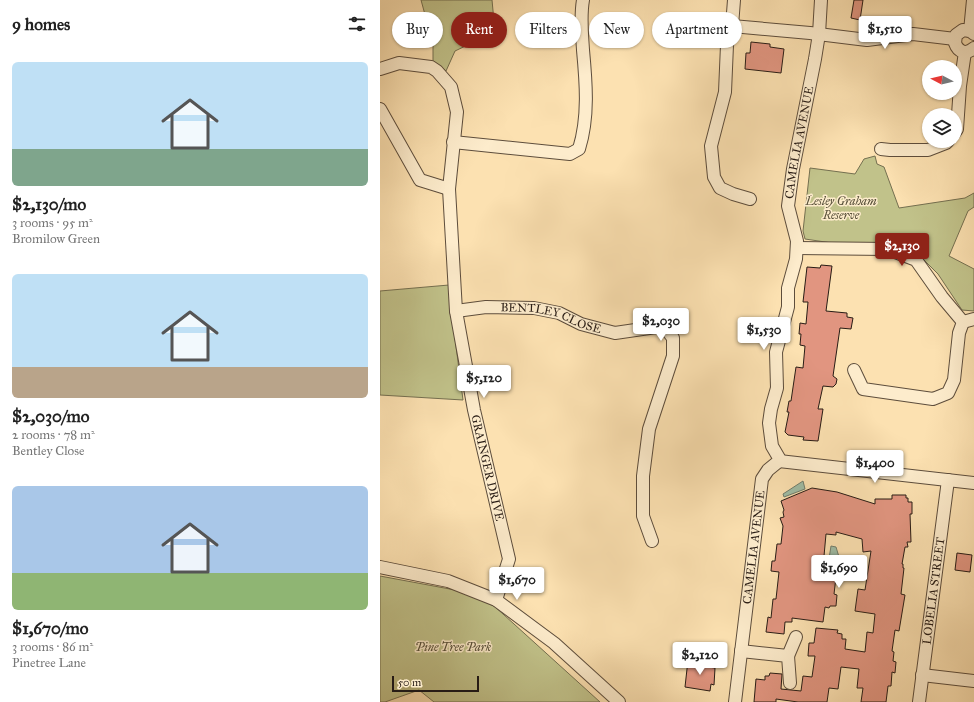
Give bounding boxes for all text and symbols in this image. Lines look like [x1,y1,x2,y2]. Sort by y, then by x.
chip: Buy [392,12,443,48]
chip: Rent [451,12,507,48]
chip: Filters [515,12,581,48]
chip: New [589,12,644,48]
chip: Apartment [652,12,742,48]
icon: filters [346,13,368,35]
text: 9 homes [12,14,70,35]
pin: $1,510 [852,16,918,50]
text: $1,510 [868,21,902,37]
north arrow [922,60,962,100]
map controls [922,60,962,148]
street label: CAMELIA AVENUE [782,85,816,200]
icon: home [154,88,226,160]
button: layers [922,108,962,148]
text: $2,130/mo [12,194,86,215]
park label: Lesley Graham Reserve [804,194,877,222]
text: 3 rooms · 95 m² [12,215,93,231]
text: Bromilow Green [12,231,100,247]
pin: $2,130 [869,233,935,267]
text: $2,130 [884,238,920,254]
icon: home [154,300,226,372]
street label: BENTLEY CLOSE [500,300,603,336]
pin: $2,030 [628,308,694,342]
text: $2,030 [642,313,680,329]
pin: $1,530 [731,317,797,351]
text: $1,530 [747,322,781,338]
pin: $5,120 [451,365,517,399]
text: $5,120 [466,370,502,386]
text: $2,030/mo [12,406,89,427]
street label: GRAINGER DRIVE [468,413,507,523]
text: 2 rooms · 78 m² [12,427,95,443]
text: Bentley Close [12,443,84,459]
pin: $1,400 [842,450,908,484]
text: $1,400 [856,455,894,471]
street label: CAMELIA AVENUE [740,489,768,605]
icon: home [154,512,226,584]
street label: LOBELIA STREET [920,536,947,645]
pin: $1,690 [806,555,872,589]
text: $1,690 [820,560,858,576]
pin: $1,670 [484,567,550,601]
text: $1,670 [498,572,536,588]
text: $1,670/mo [12,618,88,639]
text: 3 rooms · 86 m² [12,639,93,655]
park label: Pine Tree Park [415,640,492,654]
pin: $2,120 [667,642,733,676]
text: $2,120 [682,647,718,663]
text: Pinetree Lane [12,655,86,671]
scale bar [392,674,479,693]
text: 50 m [398,676,421,689]

